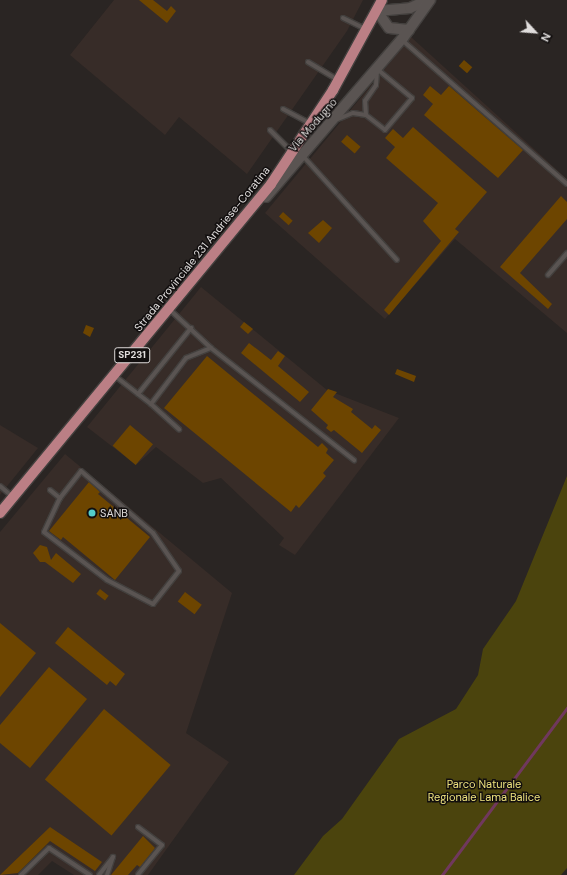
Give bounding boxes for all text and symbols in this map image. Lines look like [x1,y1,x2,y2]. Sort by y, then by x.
north arrow [515,12,555,52]
text: N [538,31,554,44]
street label: Via Modugno [286,95,340,155]
street label: Strada Provinciale 231 Andriese-Coratina [131,164,273,334]
road number: SP231 [114,347,150,363]
place label: SANB [100,506,128,520]
marker: SANB [87,508,97,518]
park label: Parco Naturale Regionale Lama Balice [428,778,540,804]

